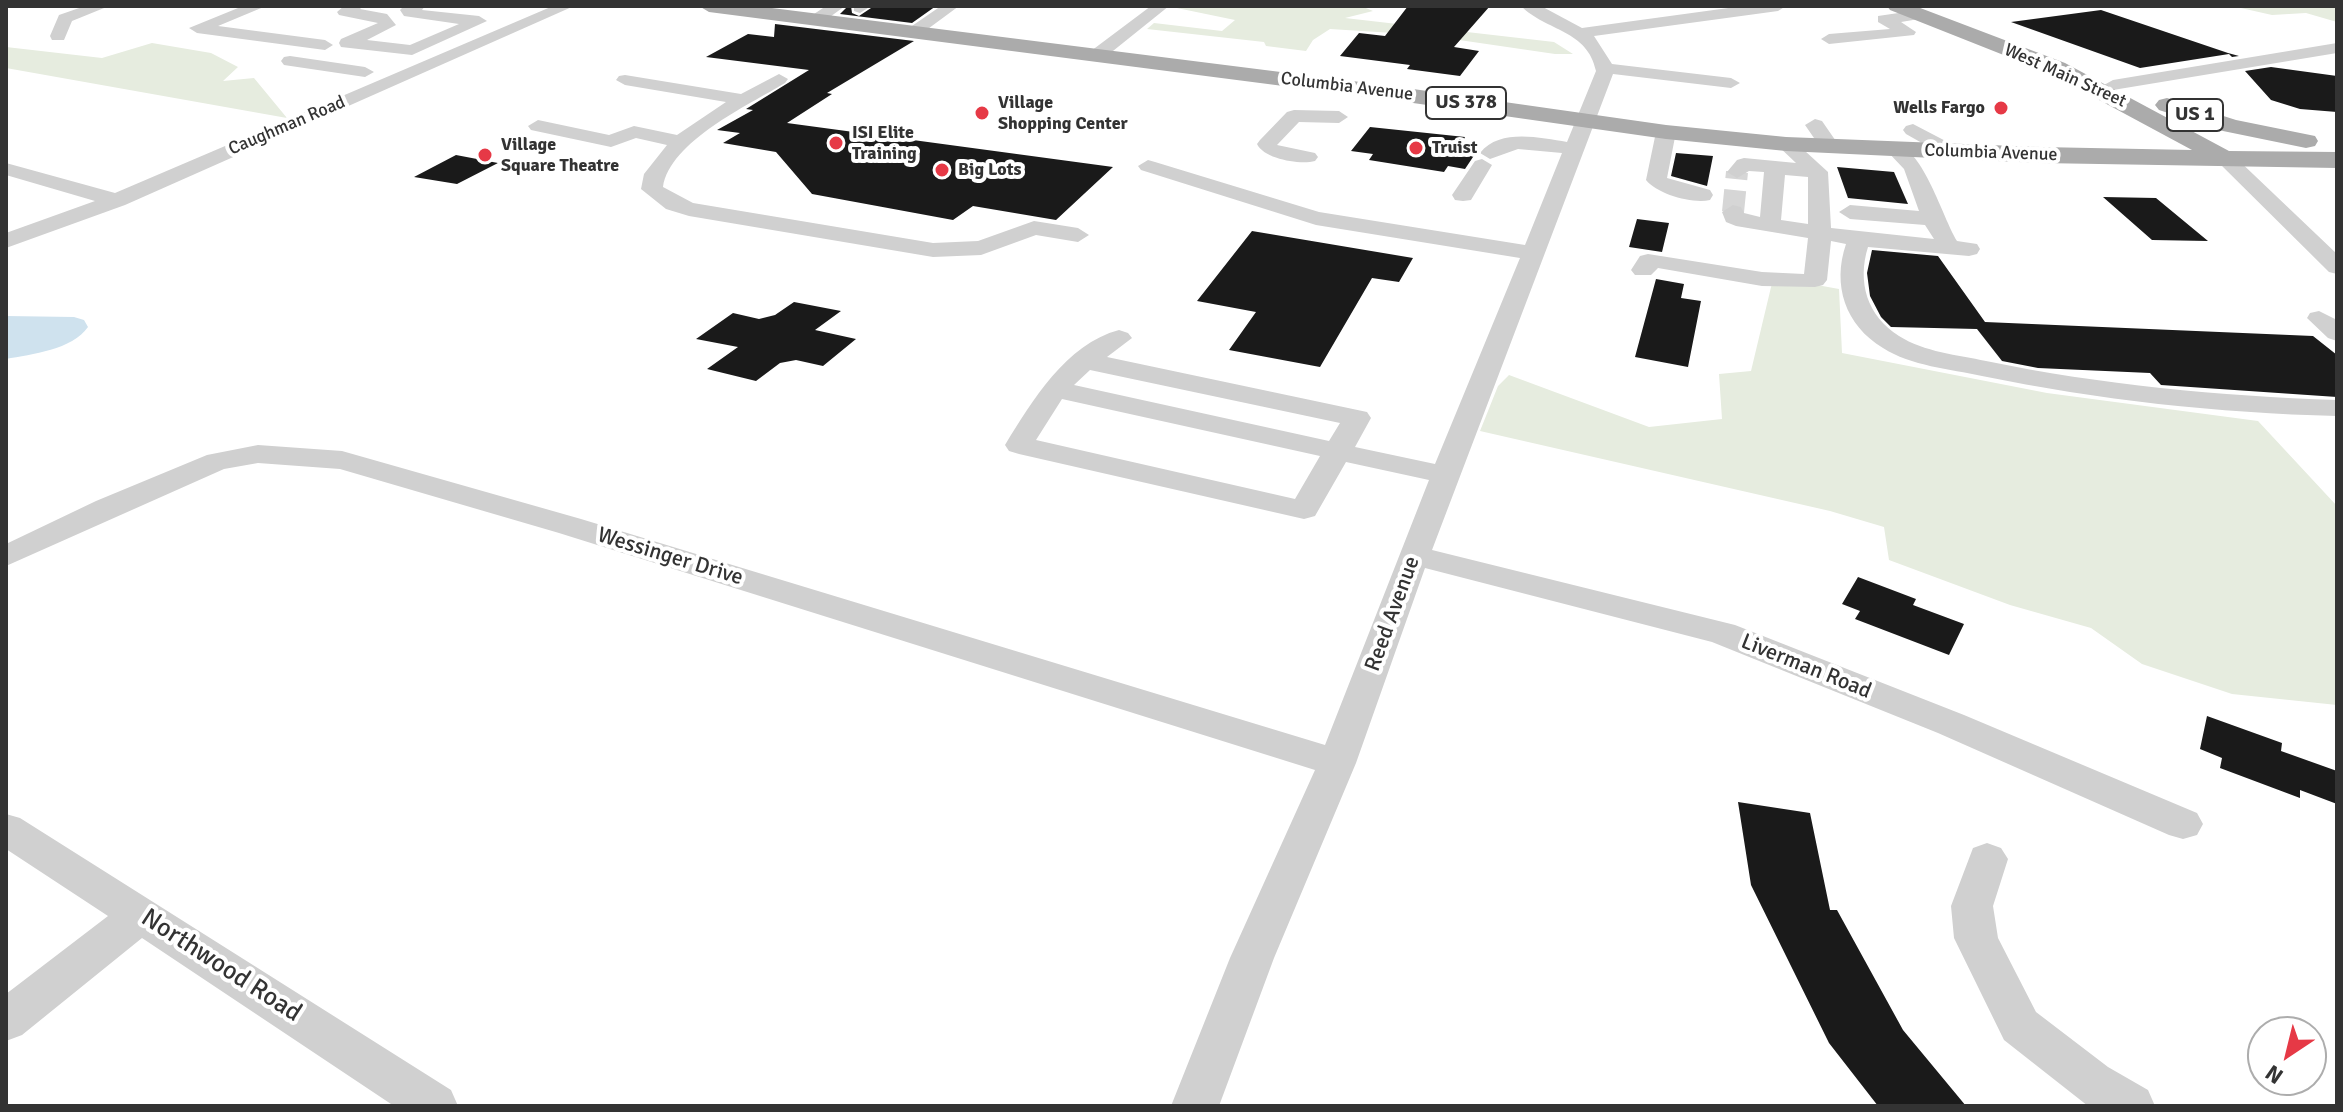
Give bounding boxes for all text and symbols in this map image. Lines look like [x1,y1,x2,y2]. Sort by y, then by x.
street label: West Main Street [2001,39,2129,113]
street label: Columbia Avenue [1280,68,1414,106]
road number: US 378 [1426,87,1506,119]
street label: Caughman Road [225,92,349,160]
place label: Village Shopping Center [998,92,1128,134]
place label: Wells Fargo [1893,97,1985,119]
marker: Wells Fargo [1992,99,2010,117]
road number: US 1 [2167,99,2223,131]
marker: Village Shopping Center [973,104,991,122]
place label: ISI Elite Training [852,122,917,164]
place label: Village Square Theatre [501,134,619,176]
marker: ISI Elite Training [827,134,845,152]
place label: Truist [1432,137,1477,159]
marker: Truist [1407,139,1425,157]
street label: Columbia Avenue [1924,140,2058,166]
marker: Village Square Theatre [476,146,494,164]
place label: Big Lots [958,159,1021,181]
marker: Big Lots [933,161,951,179]
street label: Wessinger Drive [594,522,746,592]
street label: Reed Avenue [1360,553,1426,675]
street label: Liverman Road [1737,629,1875,705]
street label: Northwood Road [135,903,307,1029]
north arrow [2247,1016,2327,1096]
text: N [2260,1059,2288,1090]

